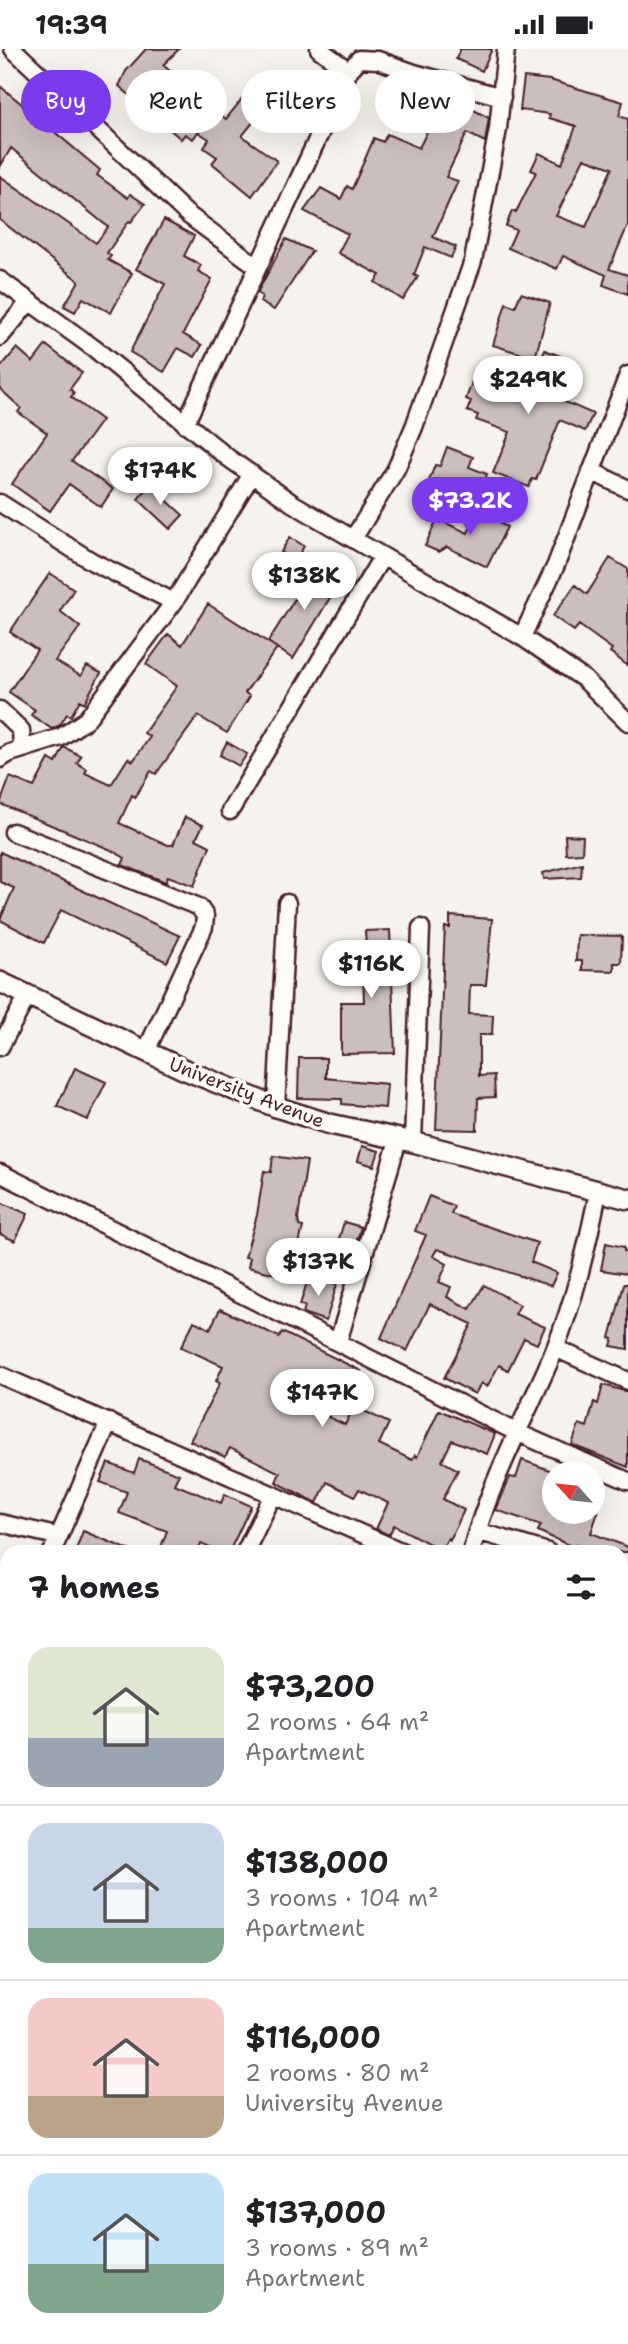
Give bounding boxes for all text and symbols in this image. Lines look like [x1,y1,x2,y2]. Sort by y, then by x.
text: 19:39 [35,7,108,42]
chip: Buy [21,70,111,133]
chip: Rent [125,70,227,133]
chip: Filters [241,70,361,133]
chip: New [375,70,475,133]
pin: $249K [479,357,577,416]
text: $249K [489,364,567,394]
pin: $174K [111,447,209,507]
text: $174K [124,455,196,485]
pin: $73.2K [413,477,527,537]
text: $73.2K [428,485,512,515]
pin: $138K [255,553,353,612]
text: $138K [268,560,340,590]
pin: $116K [322,941,420,1000]
text: $116K [338,948,404,978]
street label: University Avenue [166,1051,328,1134]
pin: $137K [269,1239,367,1298]
text: $137K [282,1246,354,1276]
pin: $147K [273,1369,371,1429]
text: $147K [286,1377,358,1407]
north arrow [542,1461,606,1524]
map controls [542,1461,605,1524]
text: 7 homes [28,1567,160,1608]
icon: filters [562,1568,600,1606]
text: $73,200 [245,1666,375,1707]
icon: home [84,1675,168,1759]
text: 2 rooms · 64 m² [245,1707,429,1737]
text: Apartment [245,1737,365,1767]
text: $138,000 [245,1842,389,1883]
icon: home [84,1851,168,1935]
text: 3 rooms · 104 m² [245,1883,438,1913]
text: Apartment [245,1913,365,1943]
text: $116,000 [245,2017,381,2058]
icon: home [84,2026,168,2110]
text: 2 rooms · 80 m² [245,2058,430,2088]
text: University Avenue [245,2088,444,2118]
text: $137,000 [245,2192,386,2233]
icon: home [84,2201,168,2285]
text: 3 rooms · 89 m² [245,2233,429,2263]
text: Apartment [245,2263,365,2293]

